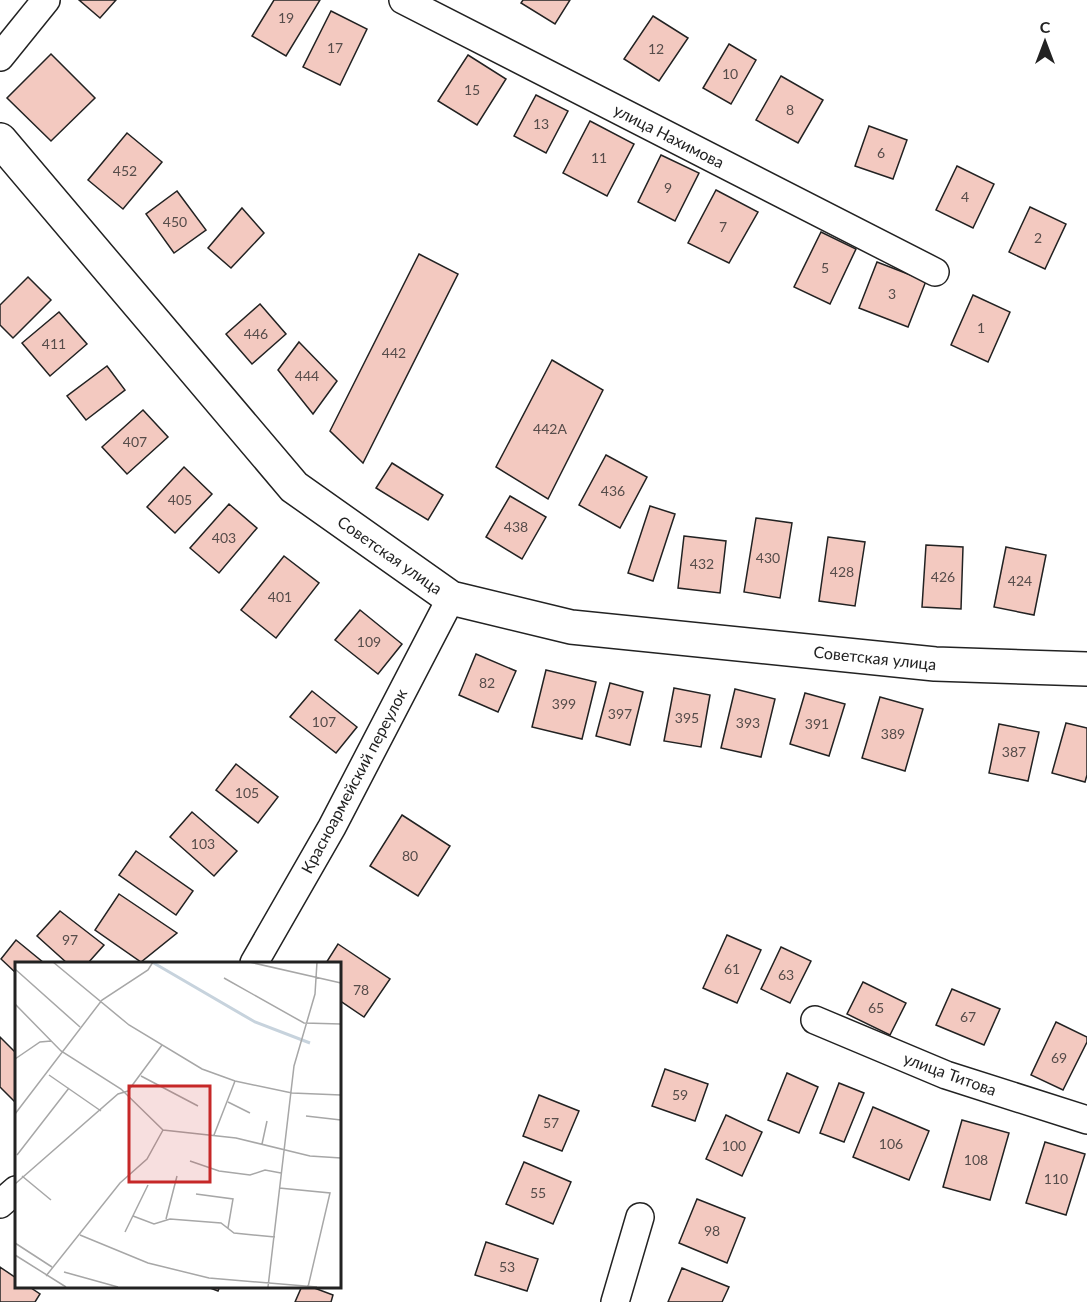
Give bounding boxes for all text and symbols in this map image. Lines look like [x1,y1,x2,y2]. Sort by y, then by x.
house number: 19 [278,9,294,26]
north arrow [1015,12,1075,72]
text: С [1040,17,1051,36]
house number: 17 [327,39,343,56]
house number: 12 [648,40,664,57]
house number: 10 [722,65,738,82]
house number: 15 [464,81,480,98]
street label: улица Нахимова [611,100,728,172]
house number: 8 [786,101,794,118]
house number: 13 [533,115,549,132]
house number: 6 [877,144,885,161]
house number: 11 [591,149,607,166]
house number: 452 [113,162,137,179]
house number: 9 [664,179,672,196]
house number: 4 [961,188,969,205]
house number: 450 [163,213,187,230]
house number: 7 [719,218,727,235]
house number: 2 [1034,229,1042,246]
house number: 5 [821,259,829,276]
house number: 3 [888,285,896,302]
house number: 1 [977,319,985,336]
house number: 446 [244,325,268,342]
house number: 411 [42,335,66,352]
house number: 442 [382,344,406,361]
house number: 444 [295,367,319,384]
house number: 442А [533,420,567,437]
house number: 407 [123,433,147,450]
house number: 436 [601,482,625,499]
house number: 405 [168,491,192,508]
street label: Советская улица [334,511,446,598]
house number: 438 [504,518,528,535]
house number: 403 [212,529,236,546]
house number: 430 [756,549,780,566]
house number: 432 [690,555,714,572]
house number: 428 [830,563,854,580]
house number: 426 [931,568,955,585]
house number: 424 [1008,572,1032,589]
house number: 401 [268,588,292,605]
house number: 109 [357,633,381,650]
street label: Советская улица [813,642,937,673]
house number: 82 [479,674,495,691]
street label: Красноармейский переулок [297,685,411,876]
house number: 399 [552,695,576,712]
house number: 397 [608,705,632,722]
house number: 395 [675,709,699,726]
house number: 107 [312,713,336,730]
house number: 393 [736,714,760,731]
house number: 391 [805,715,829,732]
house number: 389 [881,725,905,742]
house number: 387 [1002,743,1026,760]
house number: 105 [235,784,259,801]
house number: 103 [191,835,215,852]
house number: 80 [402,847,418,864]
house number: 97 [62,931,78,948]
house number: 61 [724,960,740,977]
inset map [15,962,340,1287]
house number: 63 [778,966,794,983]
house number: 78 [353,981,369,998]
house number: 65 [868,999,884,1016]
house number: 67 [960,1008,976,1025]
street label: улица Титова [901,1048,999,1099]
house number: 69 [1051,1049,1067,1066]
house number: 59 [672,1086,688,1103]
house number: 57 [543,1114,559,1131]
house number: 106 [879,1135,903,1152]
house number: 100 [722,1137,746,1154]
house number: 108 [964,1151,988,1168]
house number: 110 [1044,1170,1068,1187]
house number: 55 [530,1184,546,1201]
house number: 98 [704,1222,720,1239]
house number: 53 [499,1258,515,1275]

